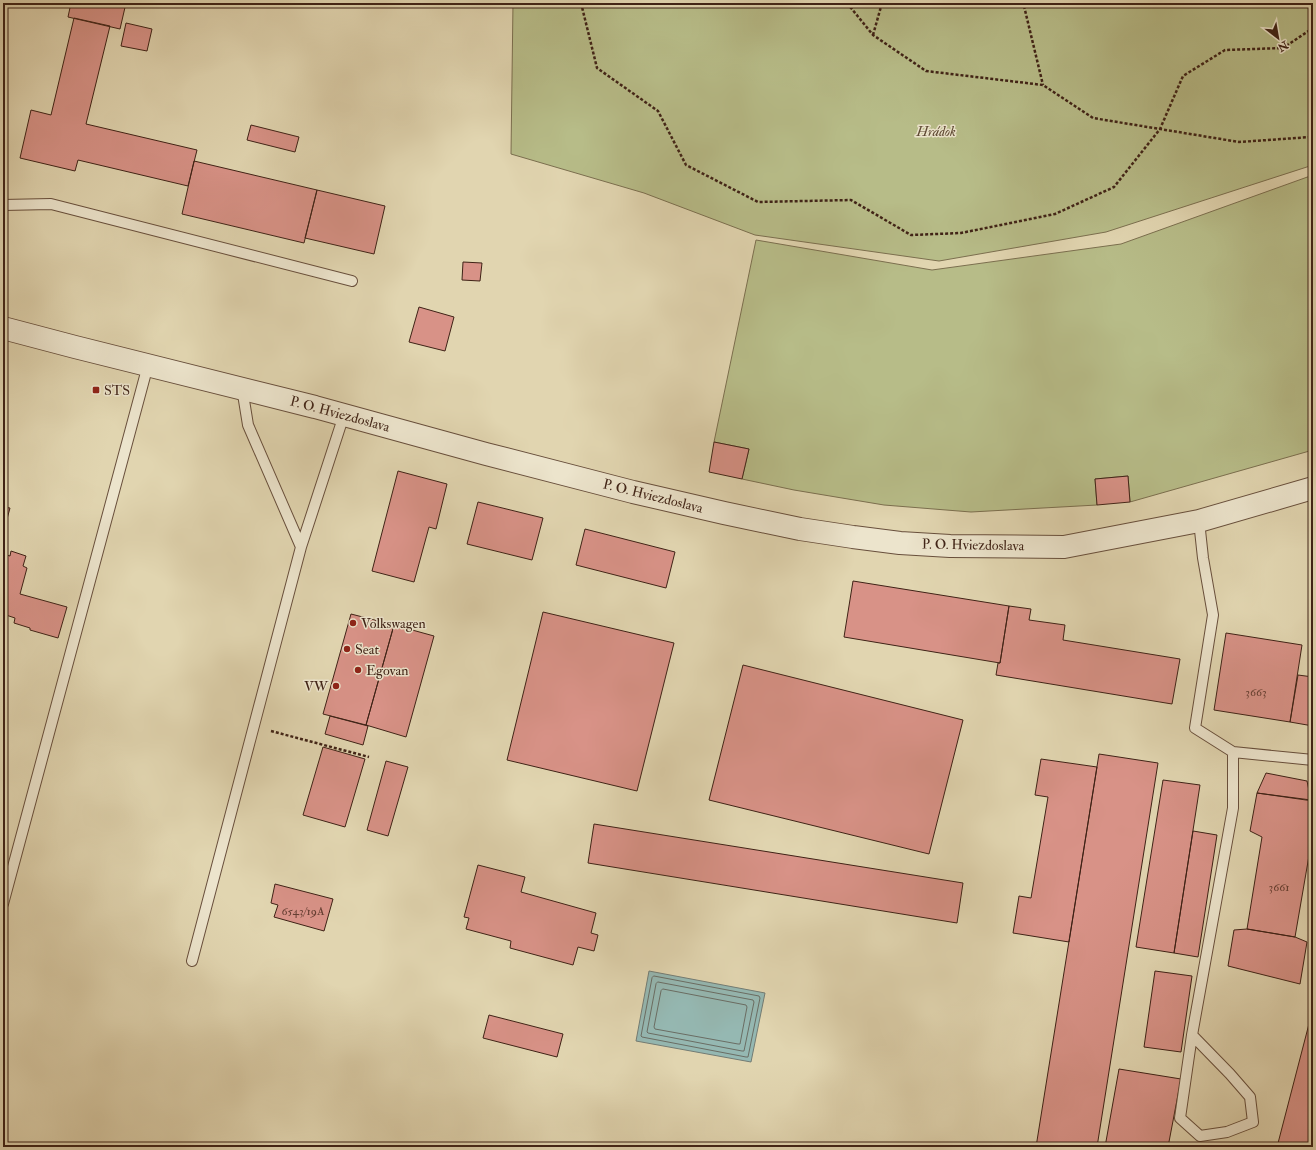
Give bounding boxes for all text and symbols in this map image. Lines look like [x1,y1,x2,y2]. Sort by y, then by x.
north arrow [1258,18,1298,58]
text: N [1274,38,1291,55]
park label: Hrádok [915,123,956,140]
place label: STS [104,382,130,399]
marker: STS [91,385,101,395]
street label: P. O. Hviezdoslava [288,393,392,436]
street label: P. O. Hviezdoslava [601,475,705,517]
street label: P. O. Hviezdoslava [922,536,1025,554]
place label: Volkswagen [361,615,426,632]
marker: Volkswagen [348,618,358,628]
place label: Seat [355,641,379,658]
marker: Seat [342,644,352,654]
place label: Egovan [366,662,409,679]
marker: Egovan [353,665,363,675]
place label: VW [304,678,329,695]
marker: VW [331,681,341,691]
house number: 3663 [1245,685,1267,700]
house number: 3661 [1269,880,1289,895]
house number: 6543/19A [281,904,325,919]

